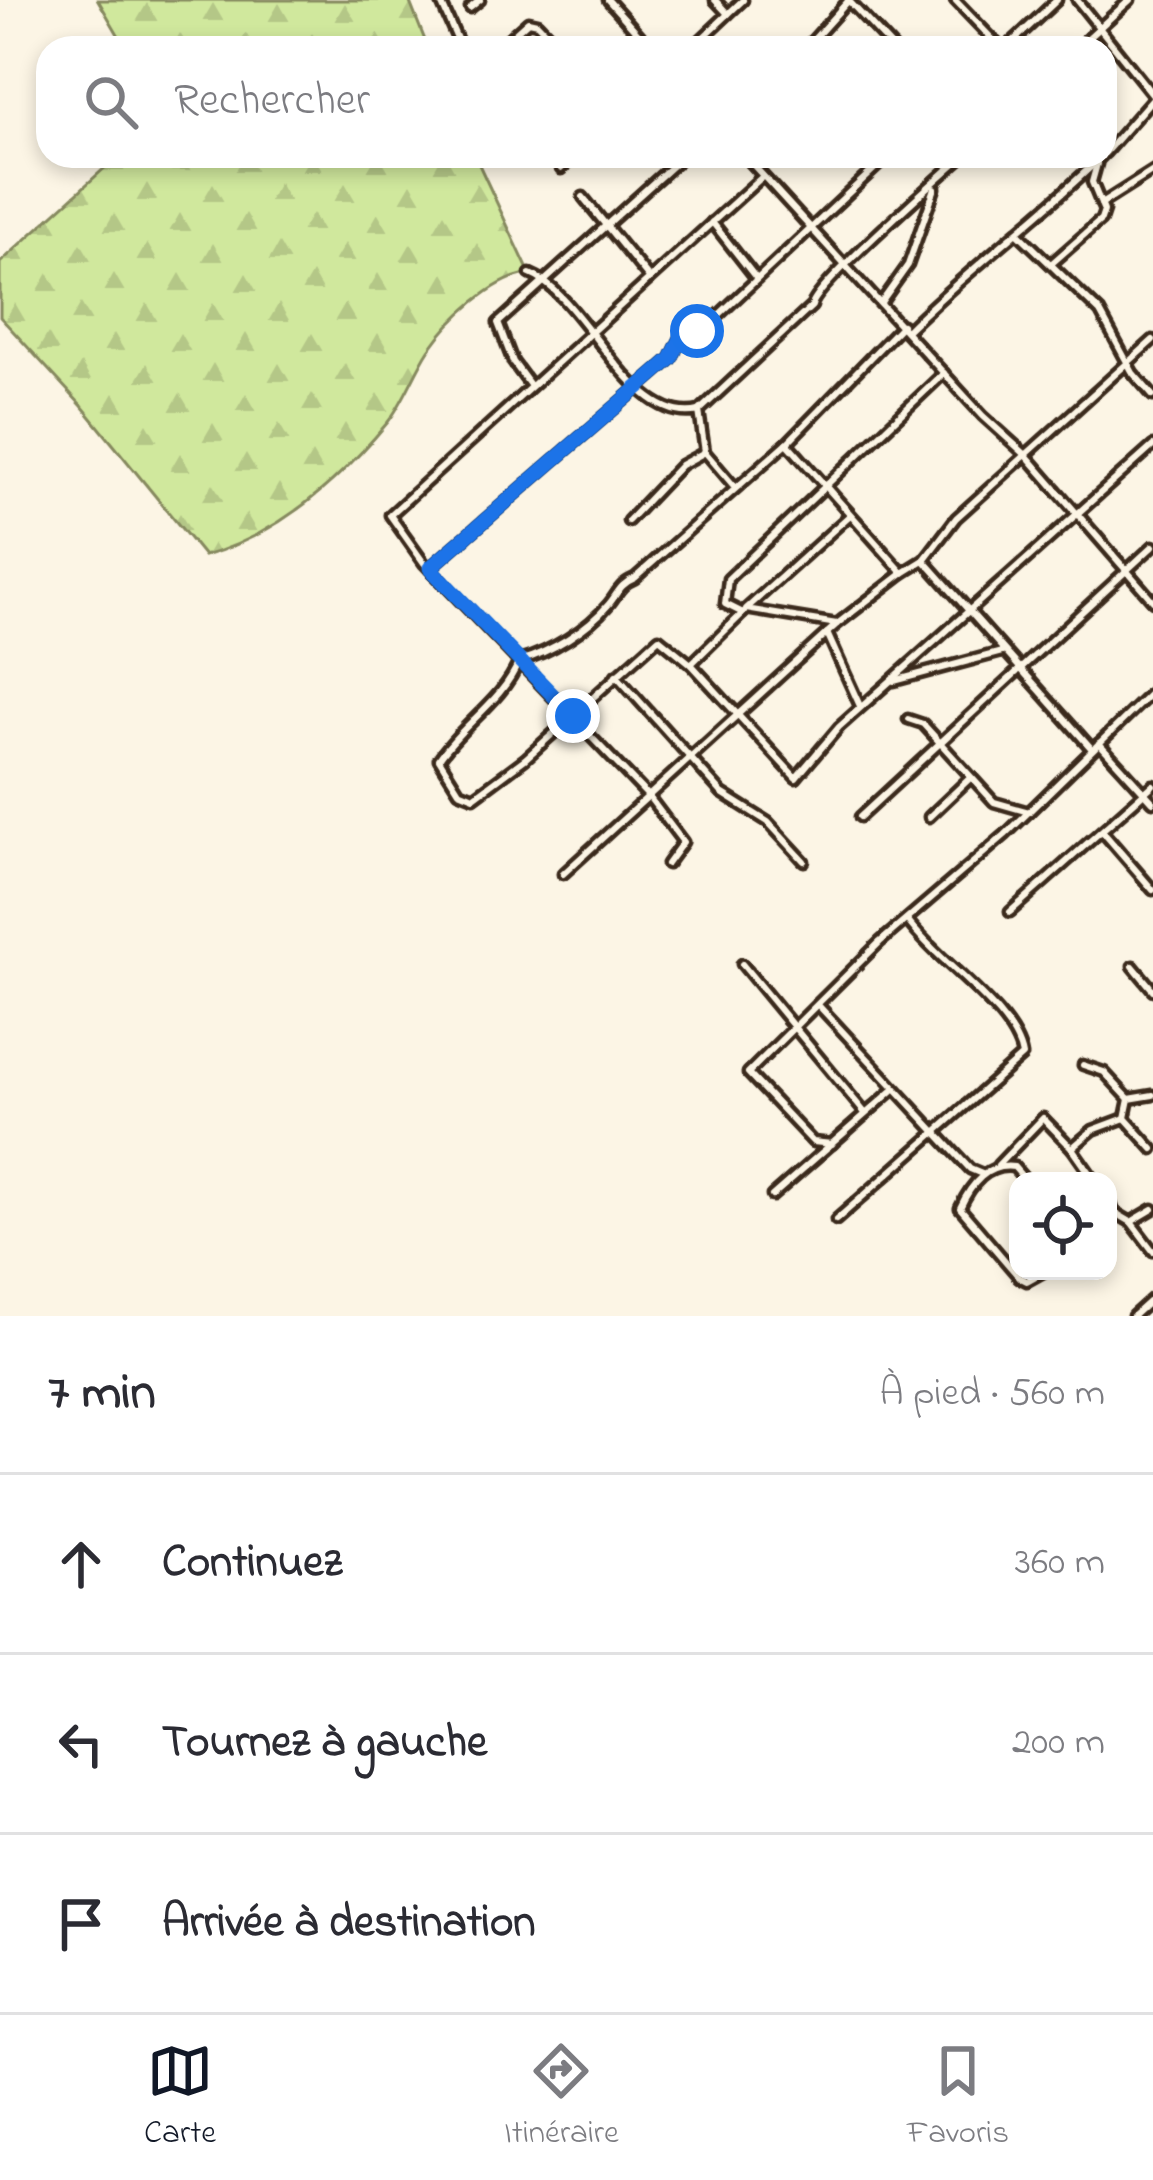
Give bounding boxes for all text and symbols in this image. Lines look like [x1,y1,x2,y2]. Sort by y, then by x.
search box [36,36,1117,168]
icon: search [78,69,144,135]
text: Rechercher [174,69,370,135]
route start [670,304,724,358]
route end [546,689,600,743]
map controls [1009,1172,1117,1280]
button: locate [1009,1172,1117,1280]
text: 7 min [48,1357,156,1432]
text: À pied · 560 m [879,1366,1105,1423]
icon: ahead [48,1531,114,1597]
text: Continuez [162,1531,342,1597]
text: 360 m [1015,1535,1105,1592]
icon: left [48,1711,114,1777]
text: Tournez à gauche [162,1711,487,1777]
text: 200 m [1012,1715,1105,1772]
icon: arrive [48,1891,114,1957]
text: Arrivée à destination [162,1891,536,1957]
tab: Carte [144,2038,216,2158]
tab: Itinéraire [504,2038,619,2158]
tab: Favoris [907,2038,1009,2158]

